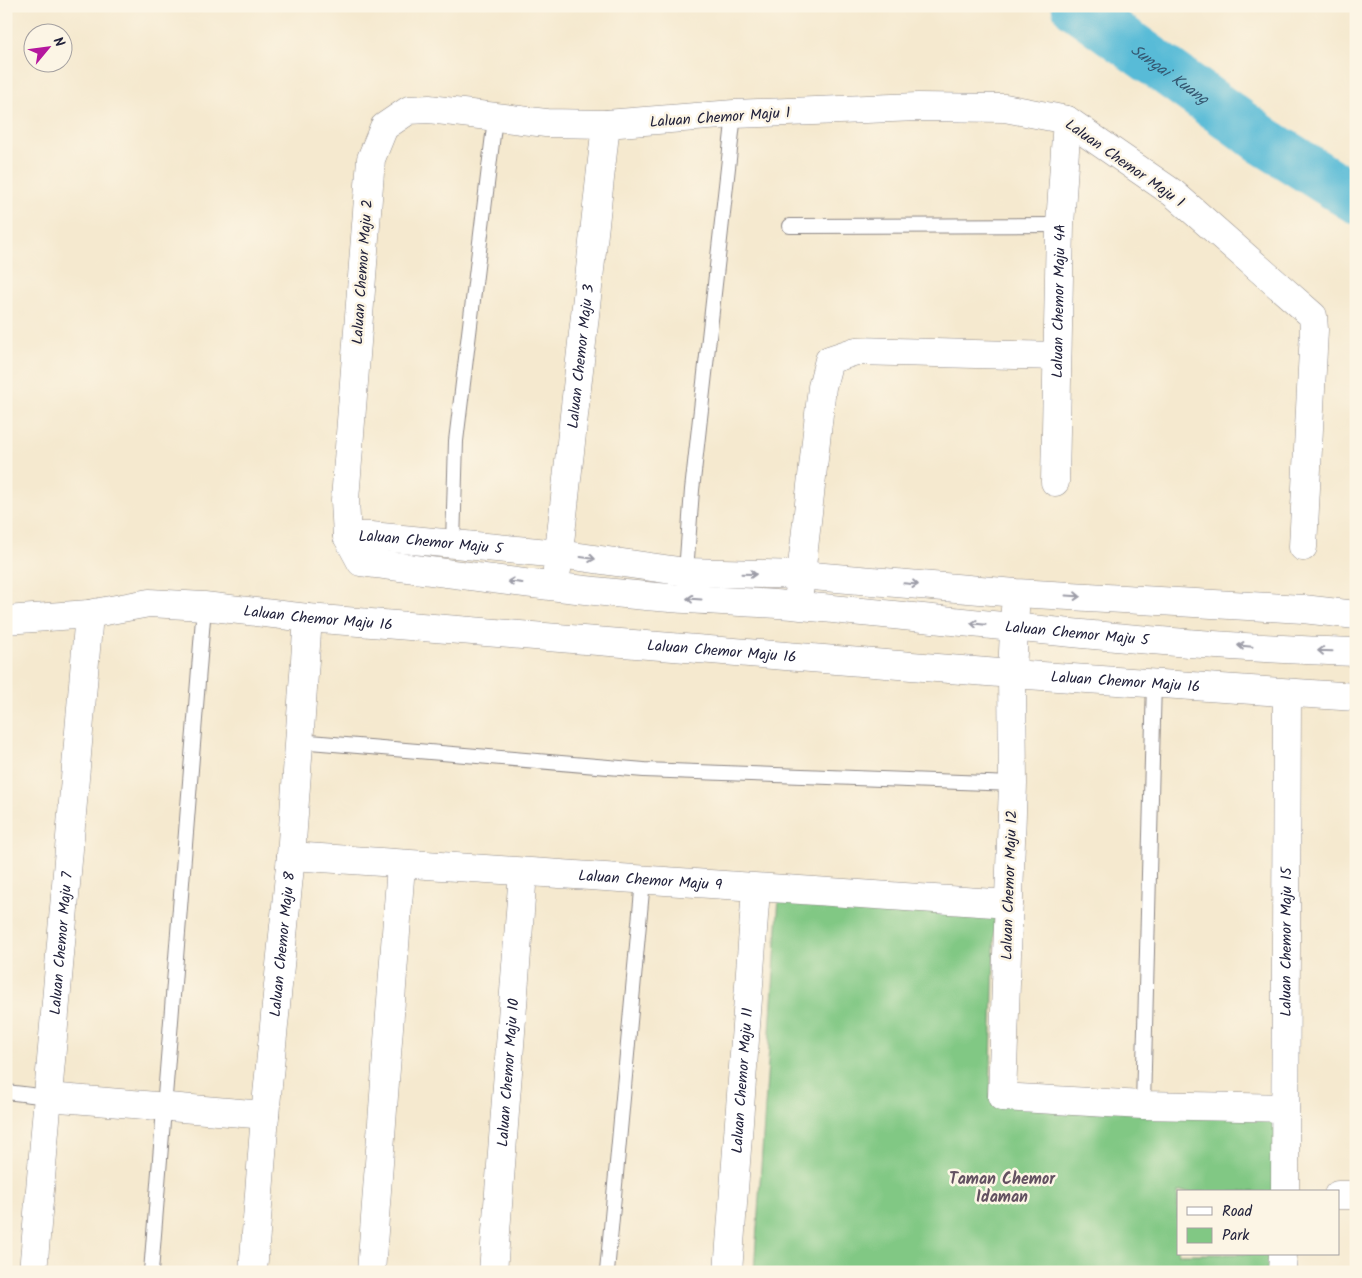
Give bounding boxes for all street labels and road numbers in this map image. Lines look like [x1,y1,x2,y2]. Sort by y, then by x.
street label: Laluan Chemor Maju 1 [649,101,792,135]
street label: Laluan Chemor Maju 1 [1060,113,1189,214]
street label: Laluan Chemor Maju 2 [346,199,380,345]
street label: Laluan Chemor Maju 4A [1046,224,1073,378]
street label: Laluan Chemor Maju 3 [562,282,601,430]
street label: Laluan Chemor Maju 5 [359,525,505,562]
street label: Laluan Chemor Maju 16 [242,600,393,638]
street label: Laluan Chemor Maju 5 [1004,615,1151,653]
street label: Laluan Chemor Maju 16 [646,634,797,670]
street label: Laluan Chemor Maju 16 [1050,666,1201,700]
street label: Laluan Chemor Maju 12 [995,810,1025,960]
street label: Laluan Chemor Maju 9 [577,864,723,898]
street label: Laluan Chemor Maju 15 [1275,866,1299,1017]
street label: Laluan Chemor Maju 7 [44,870,80,1016]
street label: Laluan Chemor Maju 8 [264,870,302,1018]
street label: Laluan Chemor Maju 10 [491,997,527,1148]
street label: Laluan Chemor Maju 11 [726,1007,760,1154]

